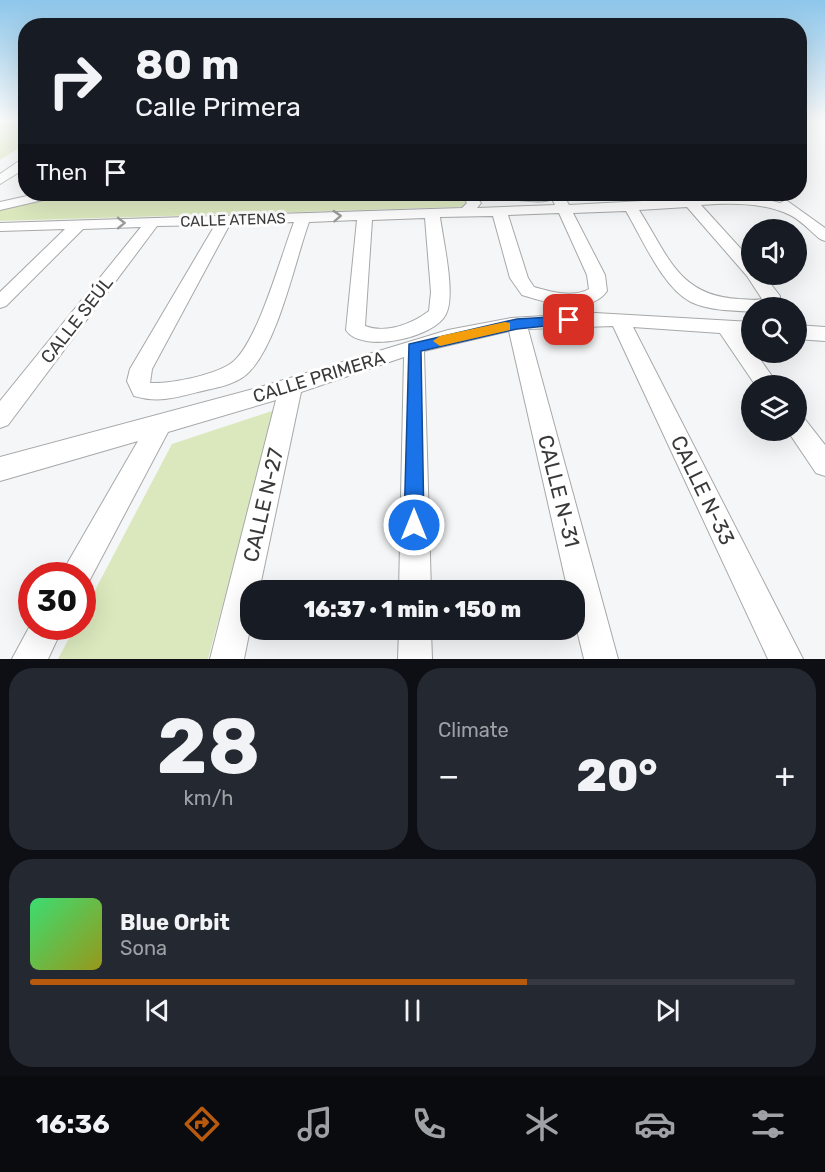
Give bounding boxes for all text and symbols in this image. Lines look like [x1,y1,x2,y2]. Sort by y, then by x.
text: 80 m [135,40,239,90]
icon: right [36,42,114,120]
text: Calle Primera [135,91,301,123]
icon: arrive [99,156,132,189]
text: Then [36,159,87,186]
street label: CALLE ATENAS [180,209,286,231]
one-way arrow [333,210,342,223]
one-way arrow [117,217,126,229]
map controls [741,219,807,441]
button: sound [741,219,807,285]
street label: CALLE SEÚL [36,272,118,368]
pin [543,294,594,345]
button: search [741,297,807,363]
icon: arrive [552,303,585,336]
street label: CALLE PRIMERA [250,346,388,408]
button: layers [741,375,807,441]
street label: CALLE N-33 [666,431,740,549]
street label: CALLE N-31 [533,432,585,550]
street label: CALLE N-27 [238,445,288,564]
position arrow [382,493,446,557]
speed limit sign: 30 [18,562,96,640]
text: 16:37 · 1 min · 150 m [304,596,521,623]
text: 28 [157,700,260,793]
text: Climate [438,718,509,742]
text: 20° [577,749,657,802]
text: − [438,756,459,795]
text: + [774,756,795,795]
text: km/h [184,786,233,810]
text: Blue Orbit [120,909,230,936]
text: Sona [120,936,167,960]
icon: previous [141,994,174,1027]
icon: pause [396,994,429,1027]
icon: next [651,994,684,1027]
icon: directions [181,1103,223,1145]
icon: music [294,1103,336,1145]
icon: phone [408,1103,450,1145]
icon: climate [521,1103,563,1145]
icon: car [634,1103,676,1145]
icon: filters [747,1103,789,1145]
text: 16:36 [36,1108,110,1140]

